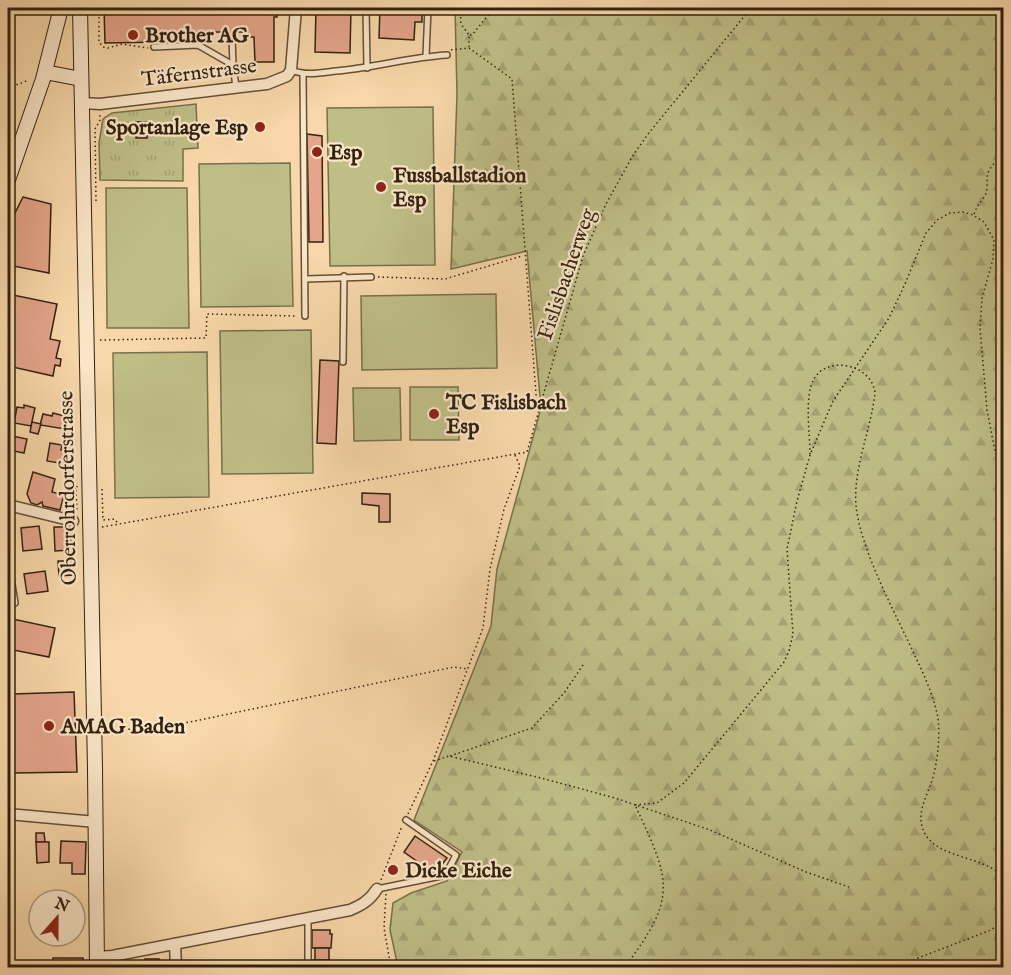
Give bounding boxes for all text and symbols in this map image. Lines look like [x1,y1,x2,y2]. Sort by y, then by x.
place label: Brother AG [145,23,249,50]
marker: Brother AG [126,28,140,42]
street label: Täfernstrasse [140,53,259,94]
place label: Sportanlage Esp [106,115,249,142]
marker: Sportanlage Esp [253,120,267,134]
place label: Esp [329,140,363,167]
marker: Esp [310,145,324,159]
place label: Fussballstadion Esp [393,163,526,214]
marker: Fussballstadion Esp [374,180,388,194]
street label: Fislisbacherweg [532,204,603,344]
street label: Oberrohrdorferstrasse [53,390,84,586]
place label: TC Fislisbach Esp [445,390,567,441]
marker: TC Fislisbach Esp [427,407,441,421]
place label: AMAG Baden [60,714,185,741]
marker: AMAG Baden [42,719,56,733]
place label: Dicke Eiche [405,858,512,885]
marker: Dicke Eiche [386,863,400,877]
north arrow [27,888,87,948]
text: N [51,894,72,918]

